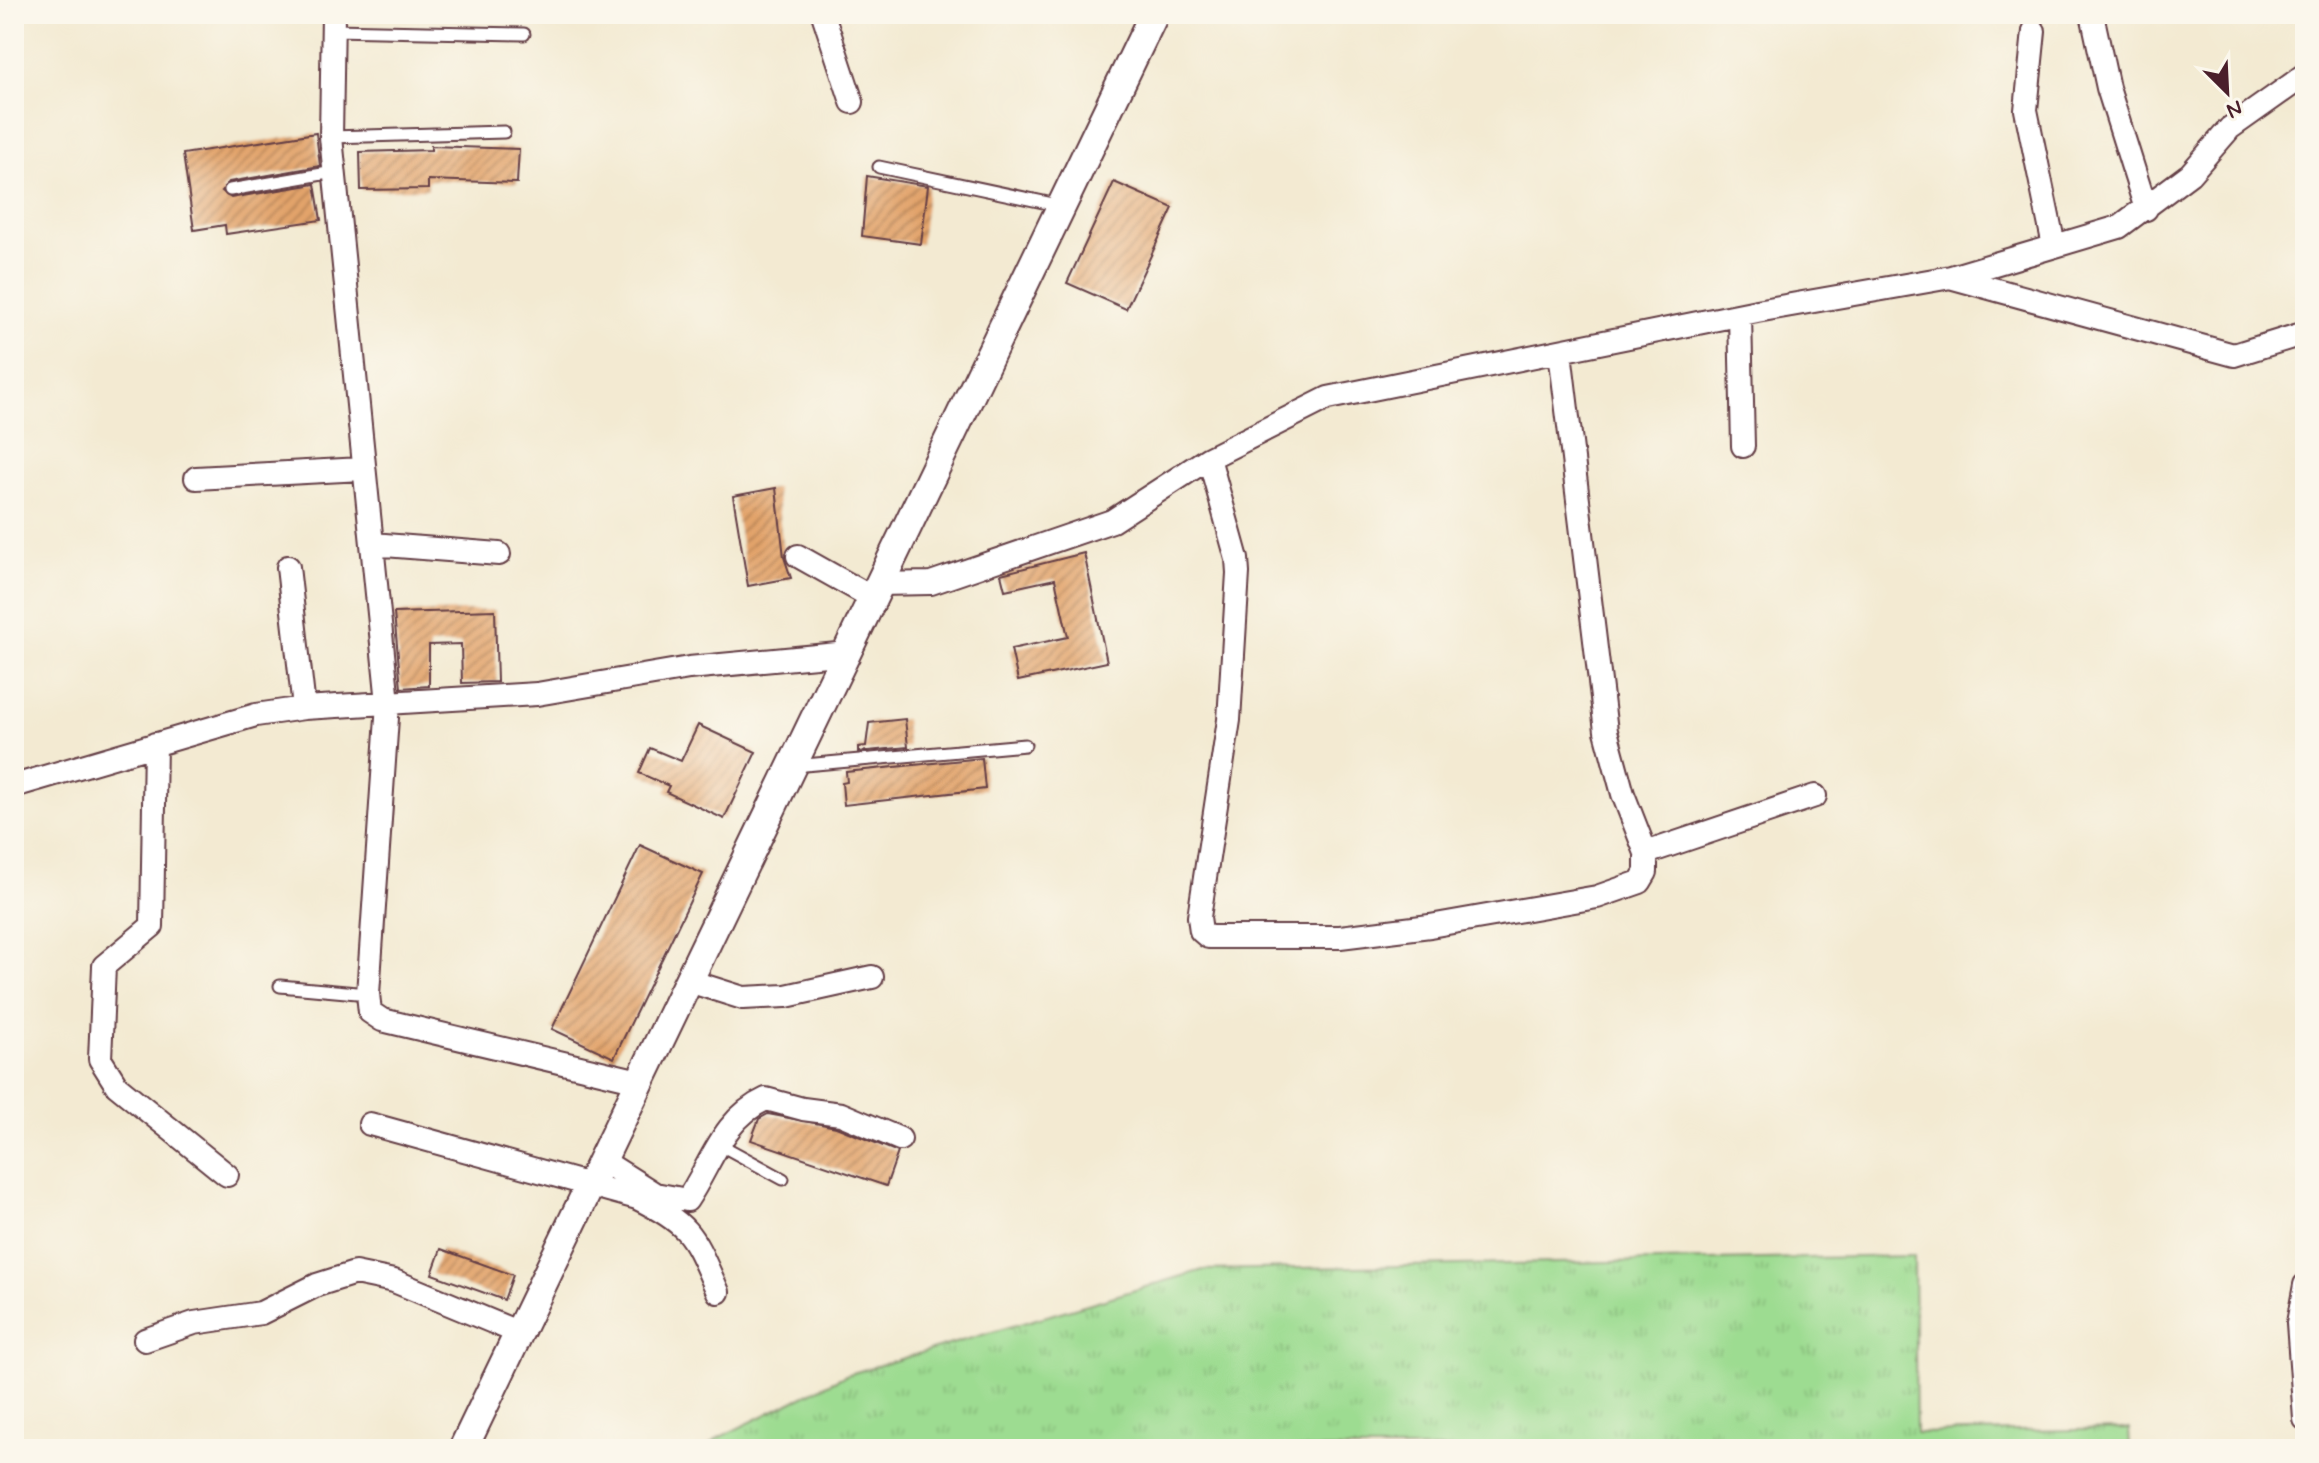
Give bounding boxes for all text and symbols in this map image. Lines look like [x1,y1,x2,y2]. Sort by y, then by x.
north arrow [2187,52,2267,132]
text: N [2222,93,2247,124]

